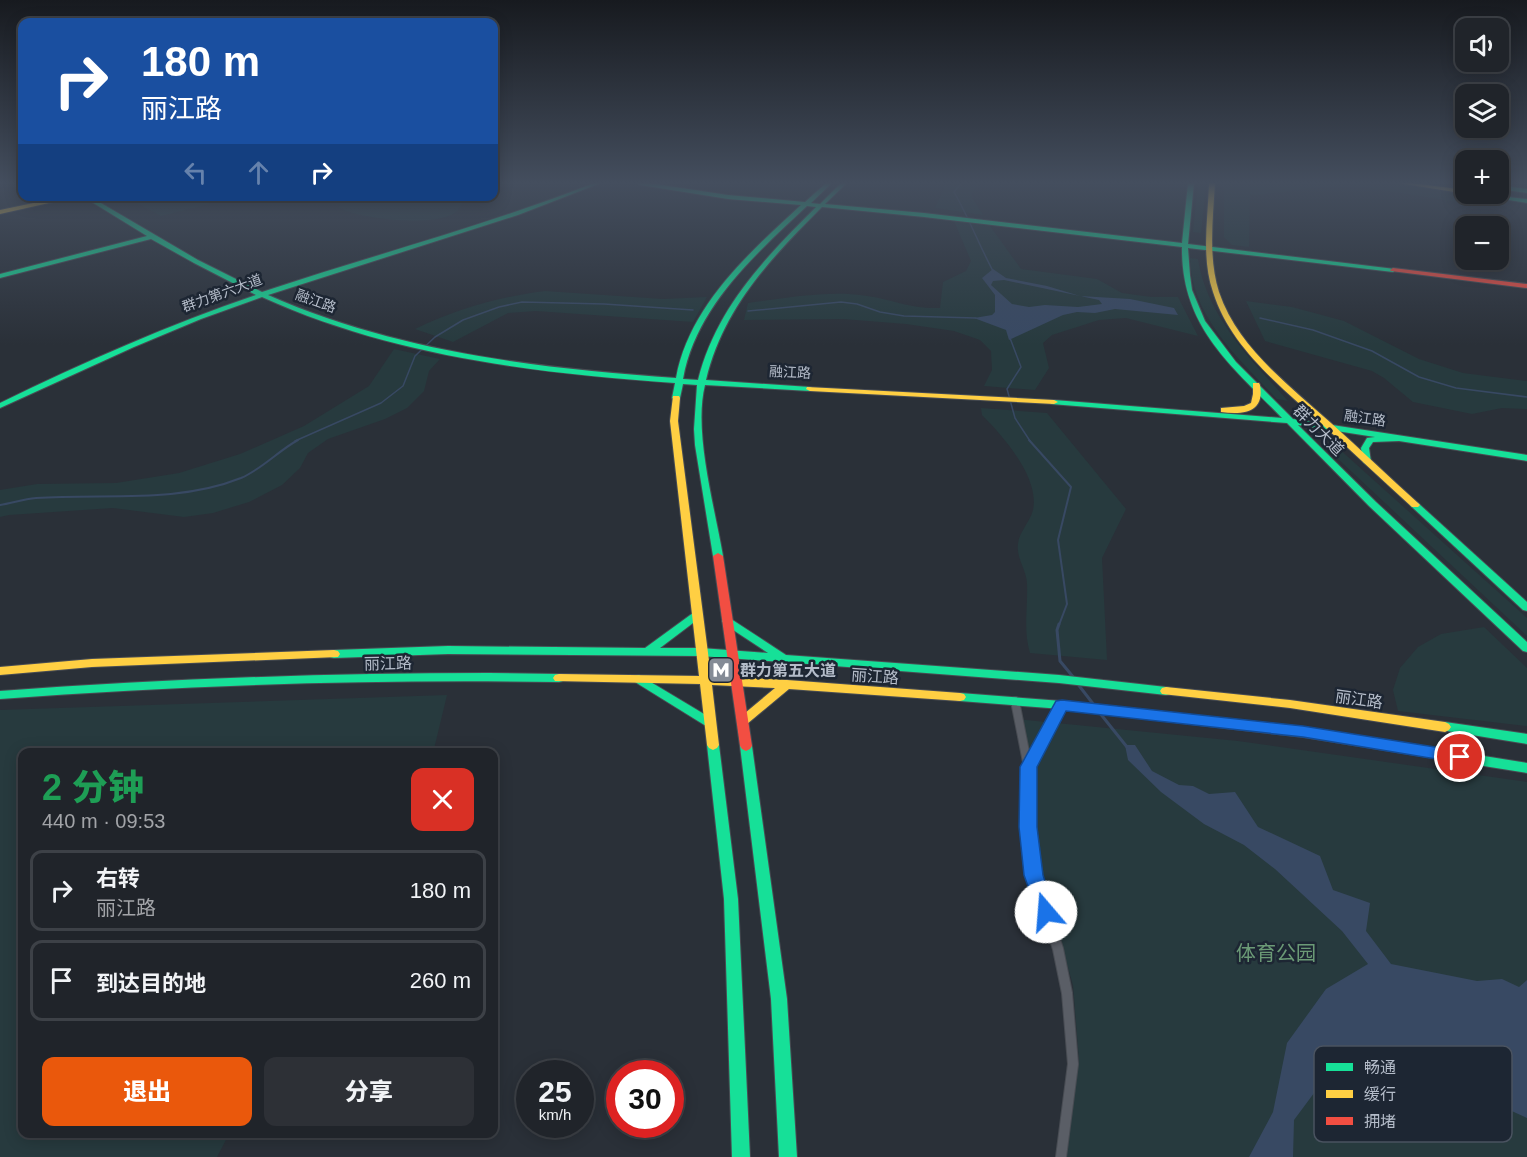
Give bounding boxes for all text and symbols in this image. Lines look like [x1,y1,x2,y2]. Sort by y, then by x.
map controls [1455,18,1509,270]
button: sound [1455,18,1509,72]
text: 180 m [141,38,260,85]
icon: right [42,42,120,120]
button: layers [1455,84,1509,138]
text: 丽江路 [141,94,222,124]
button: + [1455,150,1509,204]
icon: left [179,156,212,189]
icon: ahead [242,156,275,189]
icon: right [305,156,338,189]
button: − [1455,216,1509,270]
street label: 群力第六大道 [180,271,264,315]
street label: 融江路 [294,286,338,316]
street label: 融江路 [769,363,811,381]
street label: 群力大道 [1290,402,1347,459]
street label: 融江路 [1343,407,1387,429]
street label: 丽江路 [364,655,412,672]
metro station icon: 群力第五大道 [706,655,736,685]
place label: 群力第五大道 [740,662,836,679]
street label: 丽江路 [850,666,900,687]
street label: 丽江路 [1334,688,1384,711]
pin [1434,731,1485,782]
icon: arrive [1443,740,1476,773]
text: 2 分钟 [42,767,144,808]
button: close [411,768,474,831]
text: 440 m · 09:53 [42,810,165,832]
text: 右转 [96,866,140,891]
icon: right [45,874,78,907]
text: 180 m [410,878,471,903]
position arrow [1014,880,1078,944]
text: 丽江路 [96,897,156,919]
park label: 体育公园 [1236,942,1316,964]
icon: arrive [45,964,78,997]
text: 260 m [410,968,471,993]
text: 到达目的地 [96,971,206,996]
legend [1314,1046,1512,1142]
button: 退出 [42,1057,252,1126]
button: 分享 [264,1057,474,1126]
text: 畅通 [1364,1059,1396,1076]
speed limit sign: 30 [606,1060,684,1138]
text: 25 [538,1075,572,1108]
text: 缓行 [1364,1086,1396,1103]
text: km/h [539,1106,571,1123]
text: 拥堵 [1364,1113,1396,1130]

